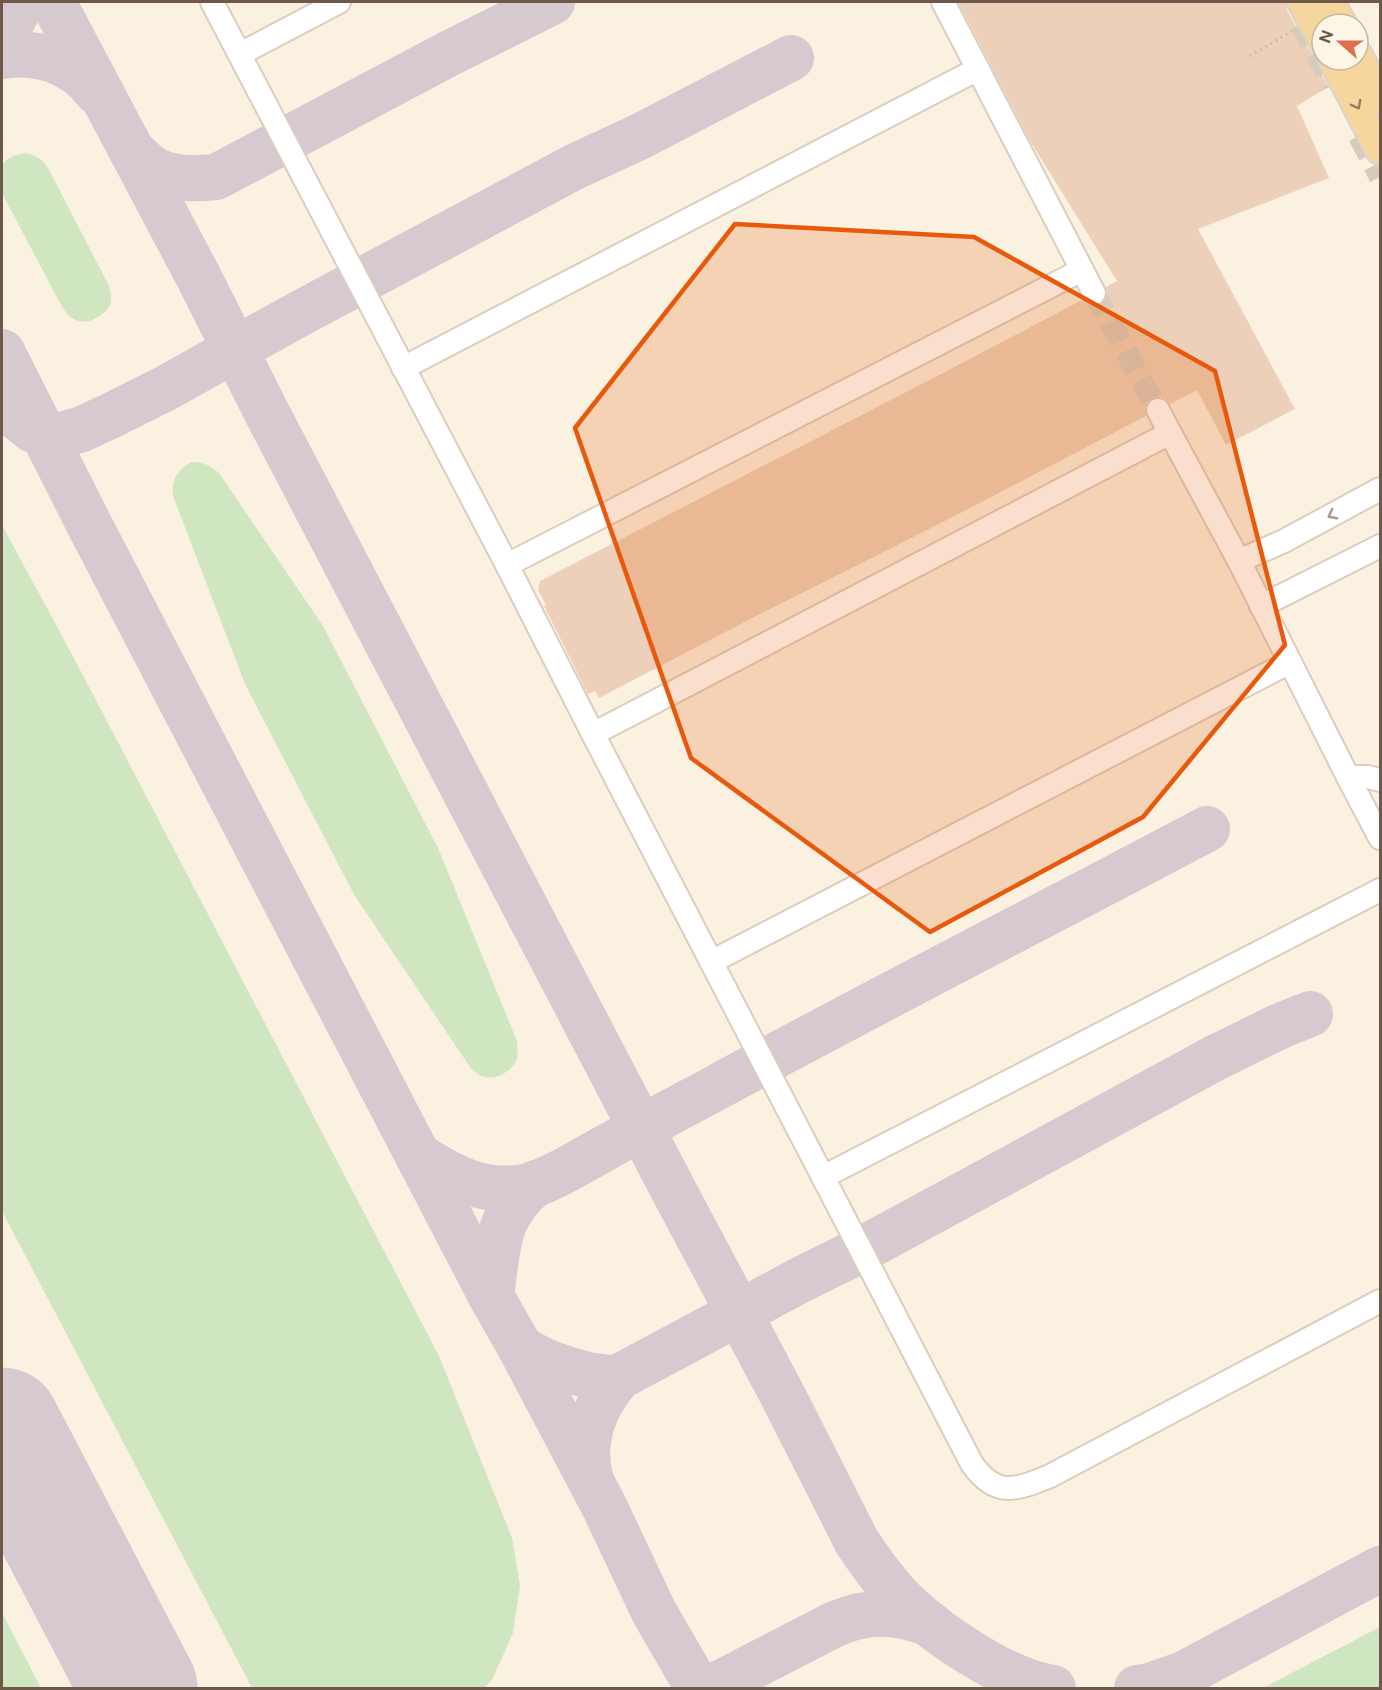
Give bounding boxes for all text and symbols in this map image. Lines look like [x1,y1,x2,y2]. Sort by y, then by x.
north arrow [1310,12,1370,72]
text: N [1315,28,1338,46]
one-way arrow [1350,99,1361,109]
one-way arrow [1328,508,1338,519]

